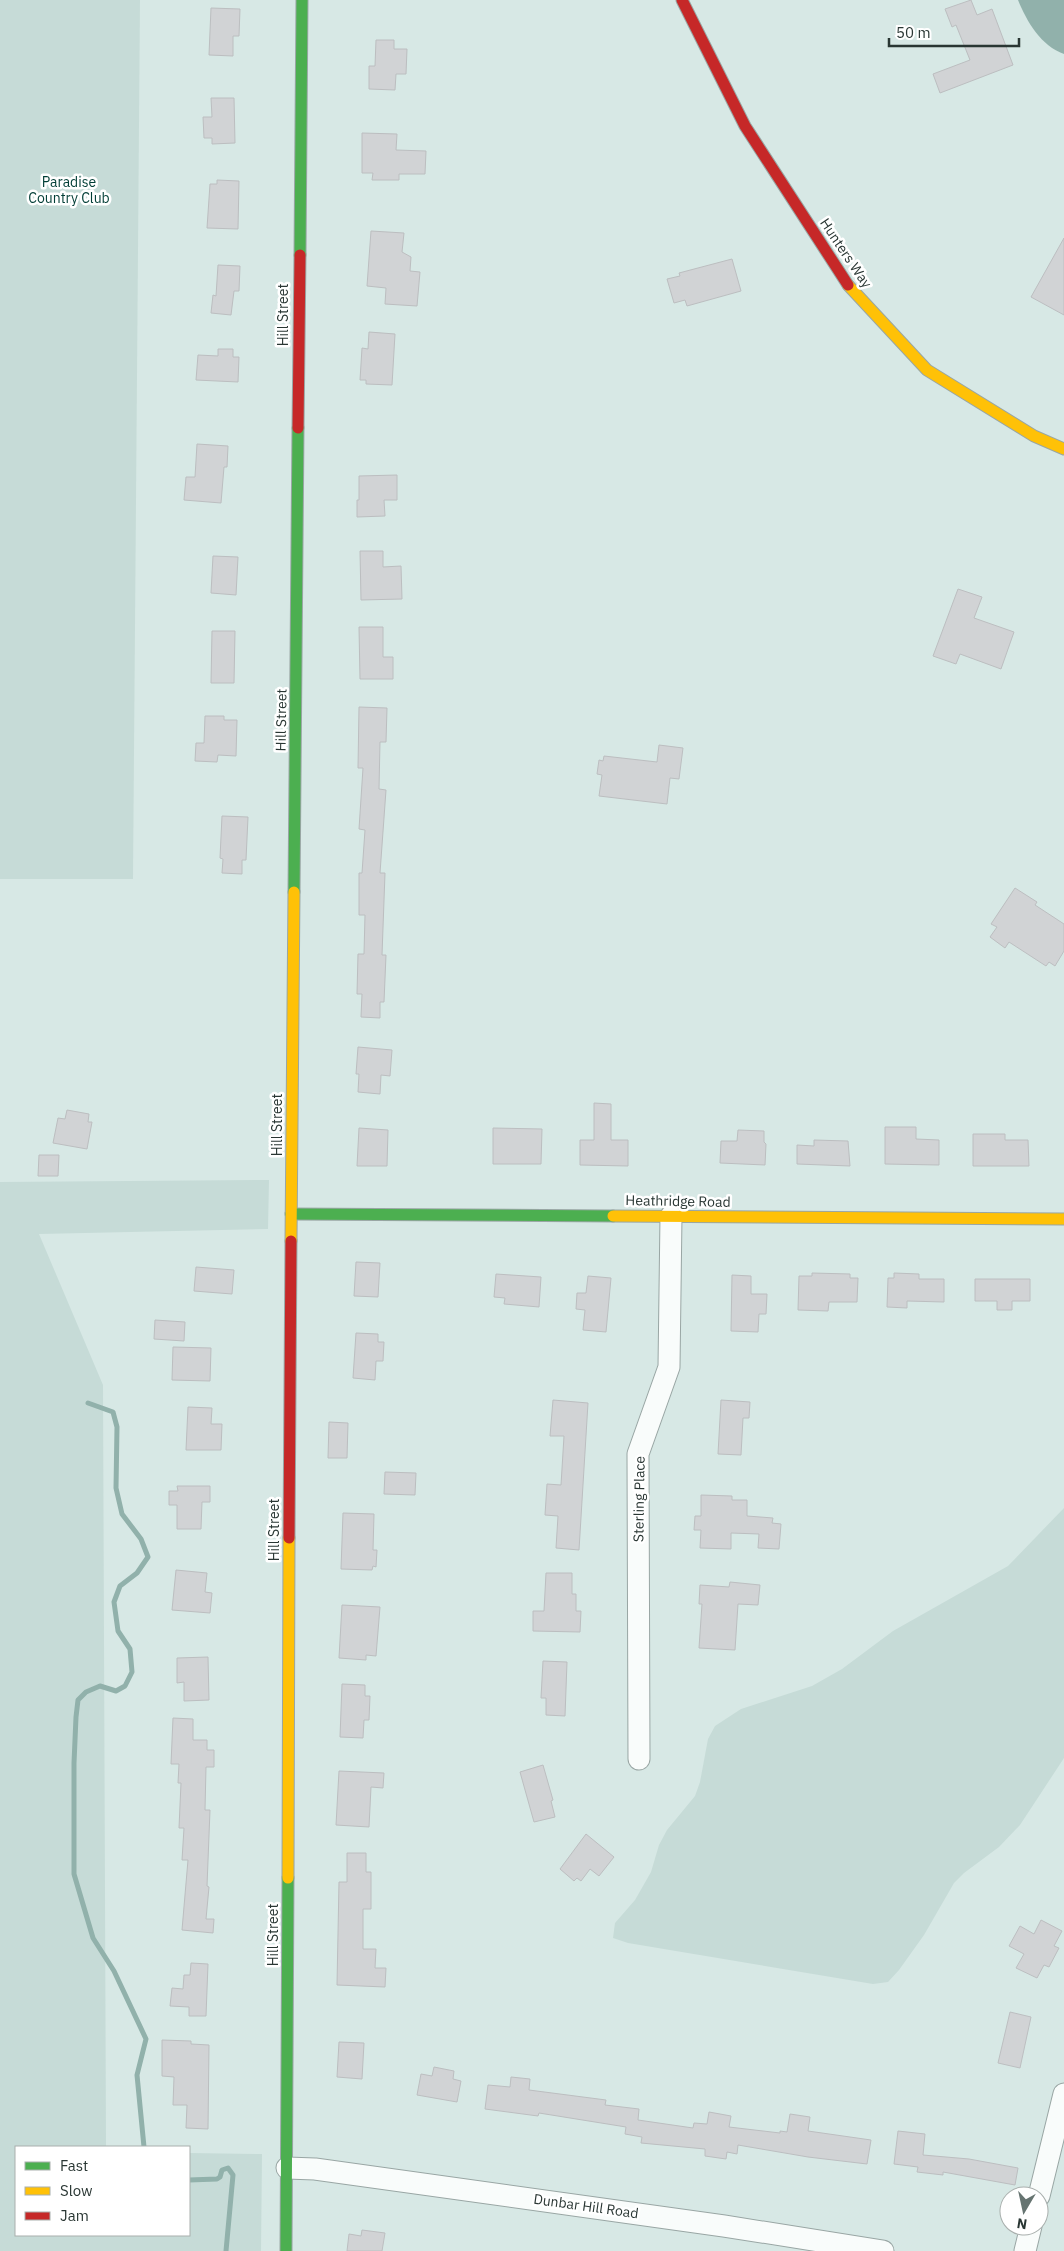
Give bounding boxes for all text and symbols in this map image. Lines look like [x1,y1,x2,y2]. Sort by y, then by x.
scale bar [889,15,1019,47]
text: 50 m [896,23,931,42]
park label: Paradise Country Club [28,173,110,207]
street label: Hunters Way [816,215,876,291]
street label: Hill Street [274,284,292,346]
street label: Hill Street [271,688,291,751]
street label: Hill Street [268,1094,286,1156]
street label: Heathridge Road [625,1191,731,1211]
street label: Sterling Place [629,1455,649,1542]
street label: Hill Street [265,1499,283,1561]
street label: Hill Street [264,1904,282,1966]
legend [15,2146,190,2236]
text: Fast [60,2156,88,2175]
text: Slow [60,2181,93,2200]
north arrow [999,2186,1049,2236]
street label: Dunbar Hill Road [532,2190,640,2222]
text: Jam [60,2206,89,2225]
text: N [1016,2214,1028,2234]

